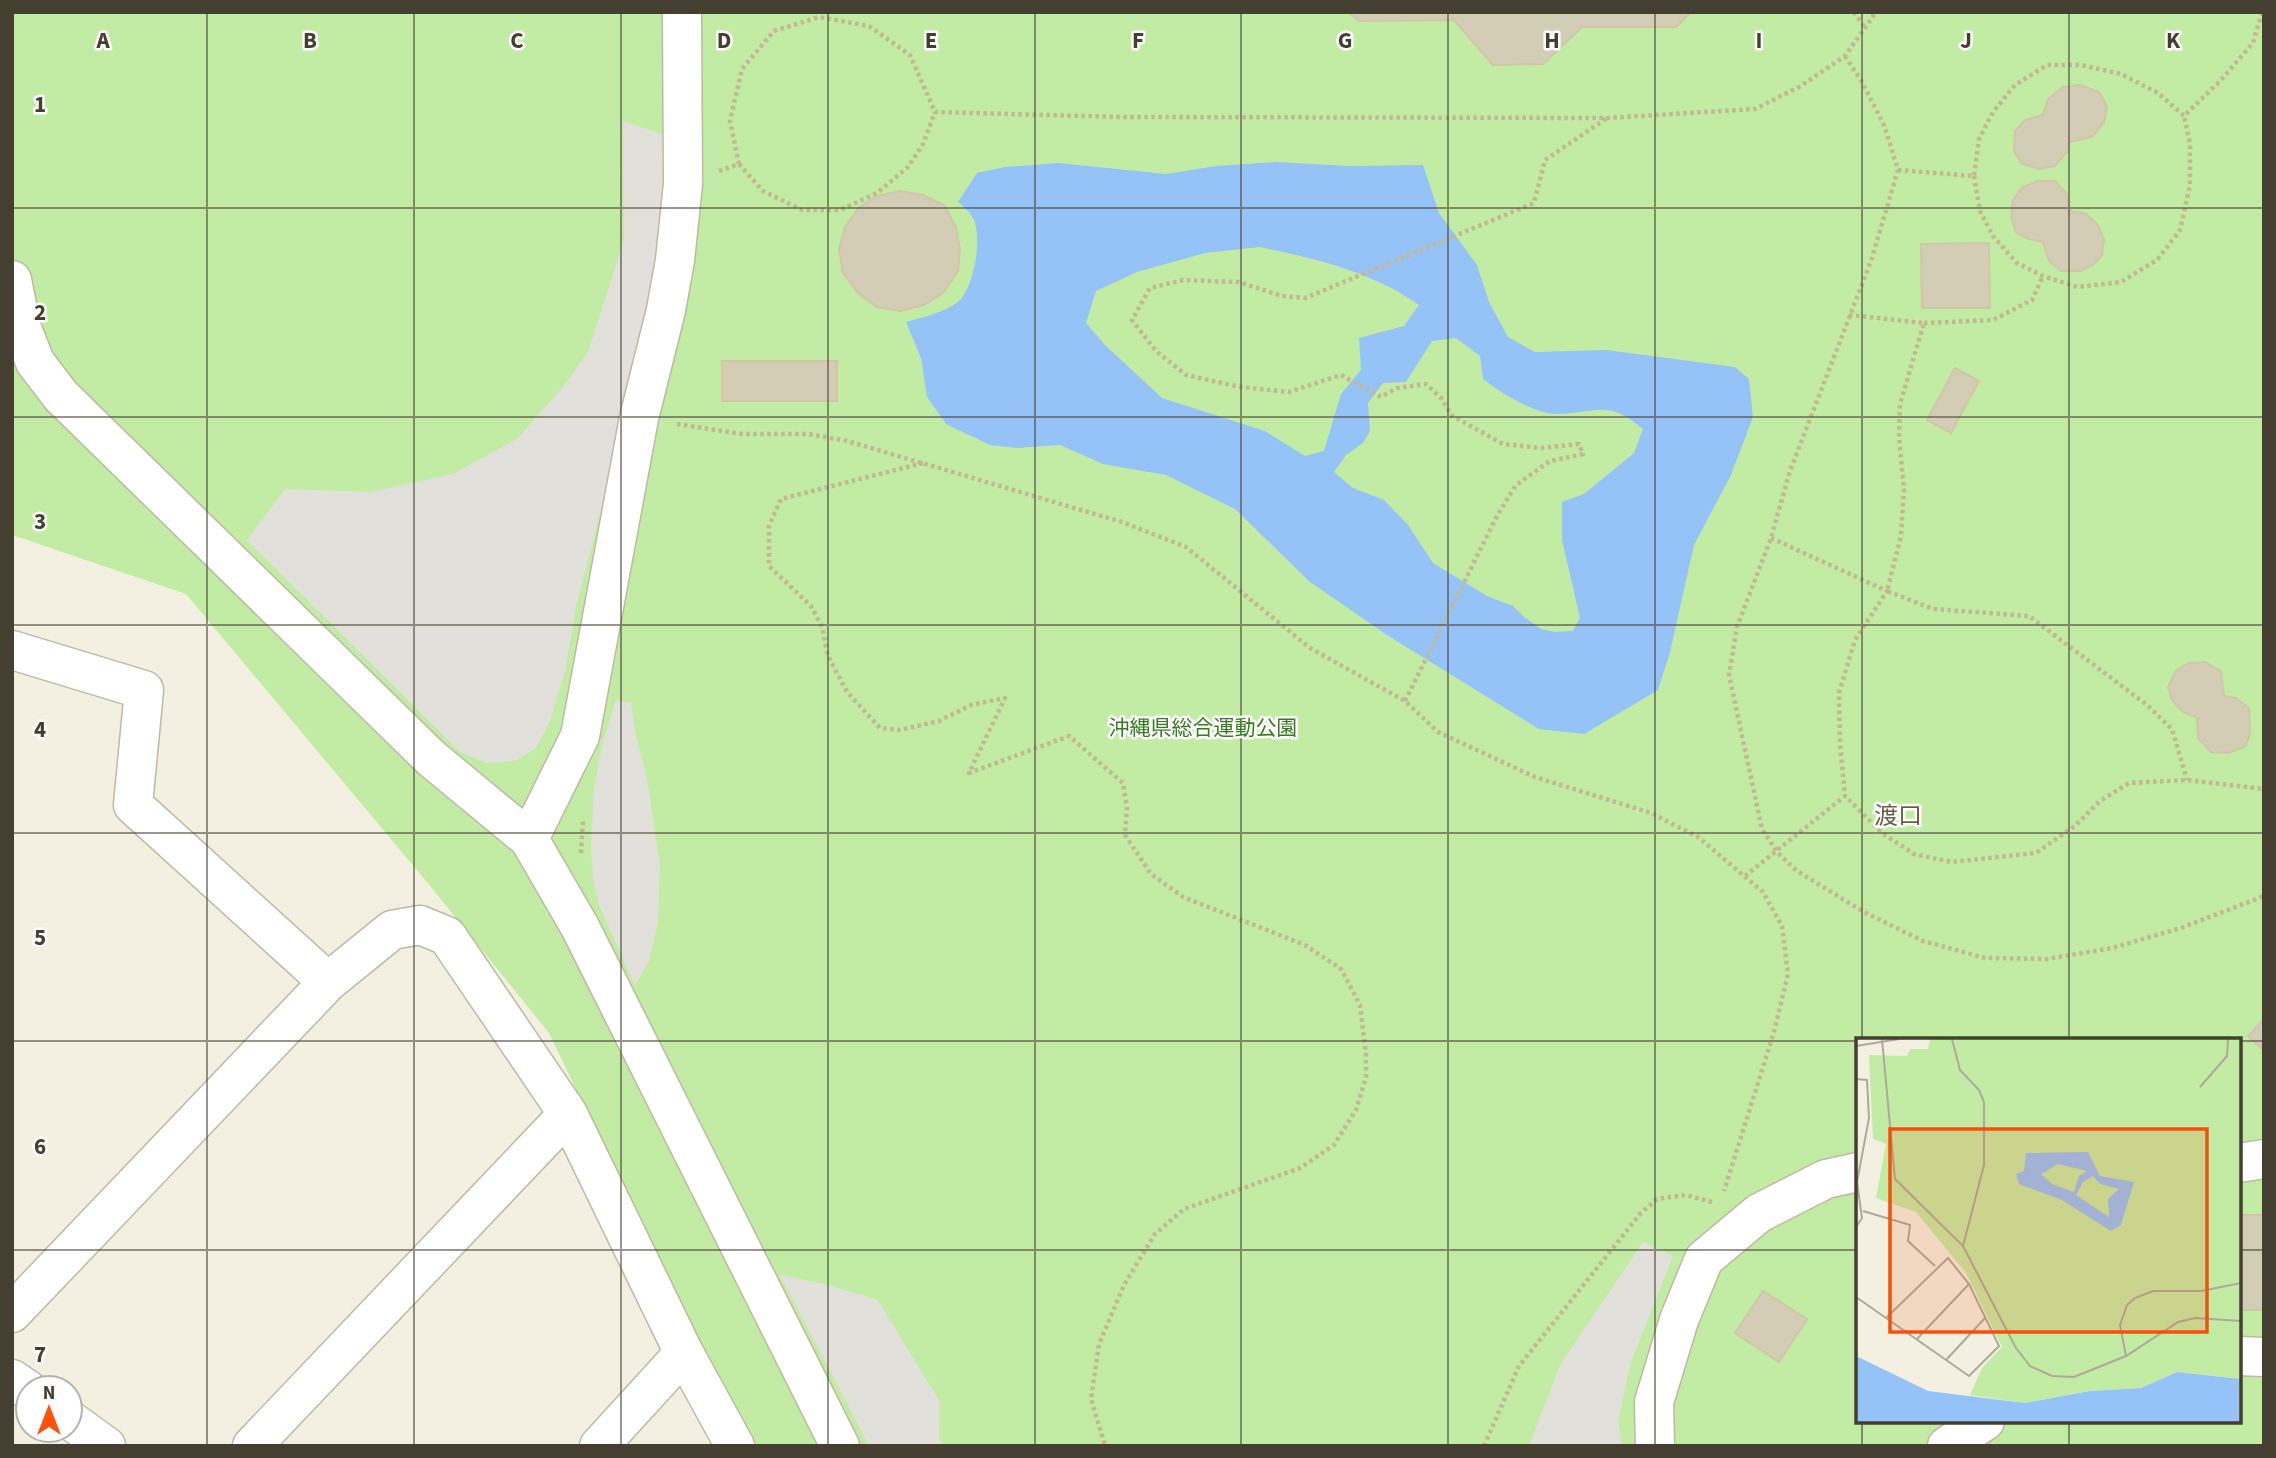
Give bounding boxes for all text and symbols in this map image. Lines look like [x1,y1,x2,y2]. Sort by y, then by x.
text: A [95,24,110,57]
text: B [303,24,317,57]
text: C [510,24,524,57]
text: D [717,24,731,57]
text: E [925,24,937,57]
text: F [1132,24,1144,57]
text: G [1338,24,1352,57]
text: H [1544,24,1560,57]
text: I [1756,24,1762,57]
text: J [1960,24,1972,57]
text: K [2166,24,2181,57]
text: 1 [34,88,46,121]
text: 2 [34,296,46,329]
text: 3 [34,505,46,538]
text: 4 [34,713,46,746]
park label: 沖縄県総合運動公園 [1109,713,1298,743]
district label: 渡口 [1874,799,1922,834]
text: 5 [34,921,46,954]
inset map [1856,1038,2241,1423]
text: 6 [34,1130,46,1163]
text: 7 [34,1338,46,1371]
north arrow [14,1374,84,1444]
text: N [43,1380,55,1407]

